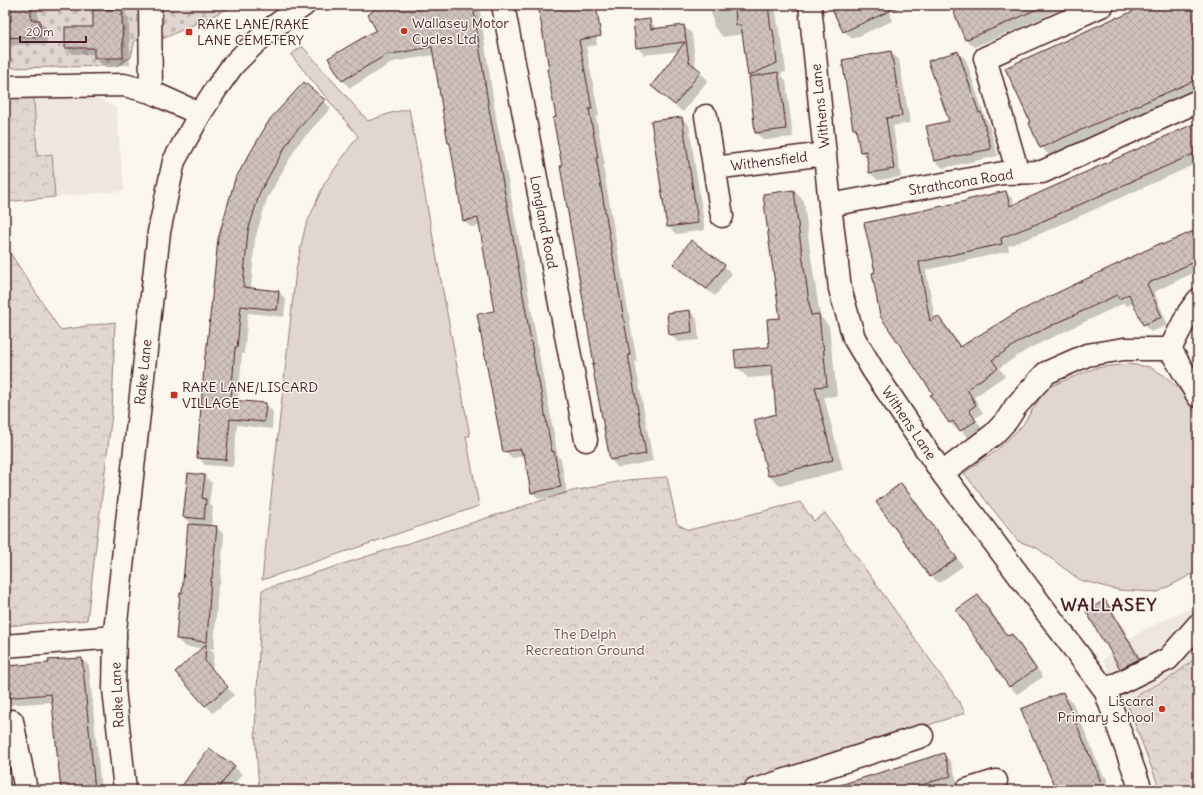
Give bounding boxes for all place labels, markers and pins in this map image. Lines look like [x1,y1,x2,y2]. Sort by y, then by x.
place label: Wallasey Motor Cycles Ltd [412,14,509,48]
place label: RAKE LANE/RAKE LANE CEMETERY [197,15,309,49]
marker: Wallasey Motor Cycles Ltd [399,26,409,36]
marker: RAKE LANE/RAKE LANE CEMETERY [184,27,194,37]
place label: RAKE LANE/LISCARD VILLAGE [182,378,318,412]
marker: RAKE LANE/LISCARD VILLAGE [169,390,179,400]
place label: Liscard Primary School [1058,692,1154,726]
marker: Liscard Primary School [1157,704,1167,714]

